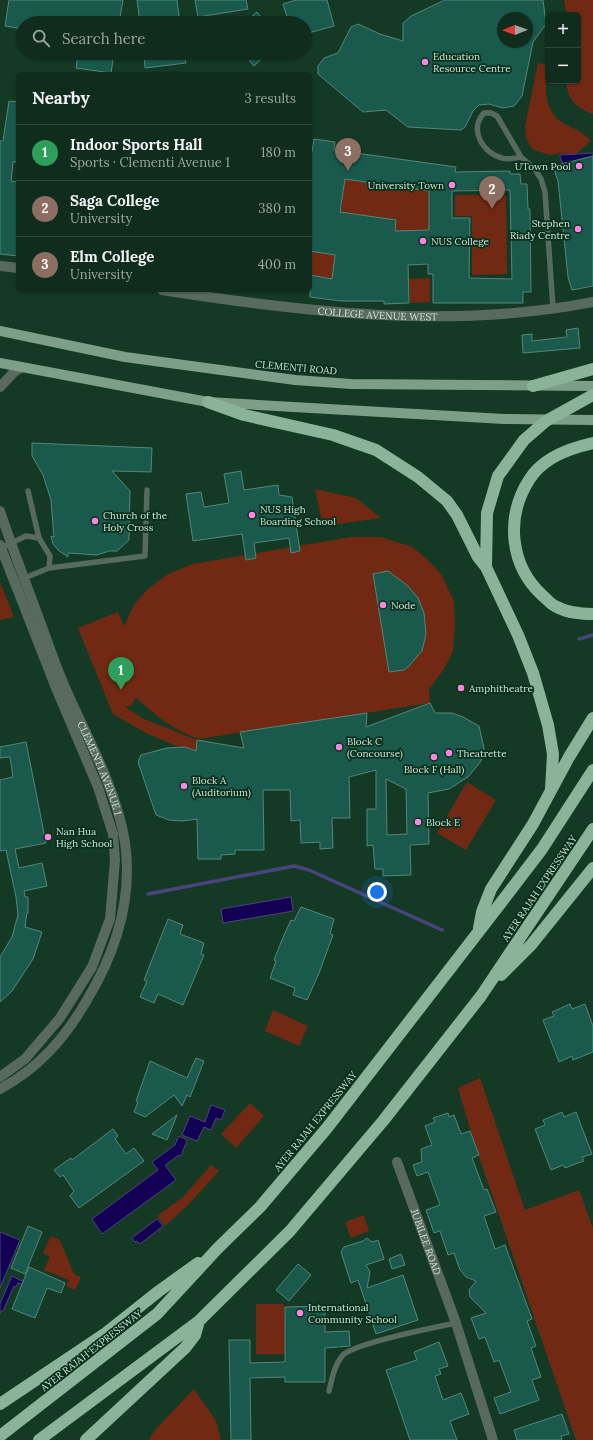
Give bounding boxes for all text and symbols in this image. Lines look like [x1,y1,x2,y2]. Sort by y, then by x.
north arrow [497,12,533,48]
map controls [545,12,581,84]
button: + [545,12,581,48]
search box [16,16,312,60]
icon: search [30,27,52,49]
text: Search here [62,29,145,48]
button: − [545,48,581,84]
place label: Education Resource Centre [433,50,511,75]
marker: Education Resource Centre [420,57,430,67]
text: Nearby [32,87,90,109]
text: 3 results [244,90,296,107]
text: Indoor Sports Hall [70,135,202,154]
pin: 3 [335,138,361,171]
text: 1 [42,144,48,161]
text: 180 m [261,144,296,161]
text: Sports · Clementi Avenue 1 [70,154,230,171]
place label: UTown Pool [515,160,571,173]
marker: UTown Pool [574,161,584,171]
pin: 2 [479,176,505,209]
place label: University Town [368,179,444,192]
marker: University Town [447,180,457,190]
text: Saga College [70,191,159,210]
text: 2 [42,200,48,217]
text: 380 m [258,200,296,217]
text: University [70,210,132,227]
place label: Stephen Riady Centre [510,217,571,242]
marker: Stephen Riady Centre [573,224,583,234]
place label: NUS College [431,235,490,248]
marker: NUS College [418,236,428,246]
text: Elm College [70,247,154,266]
text: 3 [41,256,49,273]
text: 400 m [258,256,296,273]
text: University [70,266,132,283]
street label: COLLEGE AVENUE WEST [317,304,438,323]
street label: CLEMENTI ROAD [254,357,337,378]
place label: NUS High Boarding School [260,503,336,528]
place label: Church of the Holy Cross [103,509,168,534]
marker: NUS High Boarding School [247,510,257,520]
marker: Church of the Holy Cross [90,516,100,526]
place label: Node [391,599,416,612]
marker: Node [378,600,388,610]
pin: 1 [108,657,134,690]
place label: Amphitheatre [468,682,534,695]
marker: Amphitheatre [456,683,466,693]
street label: CLEMENTI AVENUE 1 [74,719,125,817]
place label: Block C (Concourse) [347,735,403,760]
marker: Block C (Concourse) [334,742,344,752]
place label: Theatrette [457,747,507,760]
marker: Theatrette [444,748,454,758]
marker: Block F (Hall) [429,752,439,762]
place label: Block F (Hall) [404,763,464,776]
place label: Block A (Auditorium) [192,774,251,799]
marker: Block A (Auditorium) [179,781,189,791]
place label: Block E [426,816,460,829]
marker: Block E [413,817,423,827]
place label: Nan Hua High School [56,825,113,850]
marker: Nan Hua High School [43,832,53,842]
street label: AYER RAJAH EXPRESSWAY [498,832,580,945]
your location [367,882,387,902]
street label: AYER RAJAH EXPRESSWAY [270,1068,360,1175]
street label: JUBILEE ROAD [407,1206,444,1277]
place label: International Community School [308,1301,397,1326]
street label: AYER RAJAH EXPRESSWAY [37,1306,145,1395]
marker: International Community School [295,1308,305,1318]

